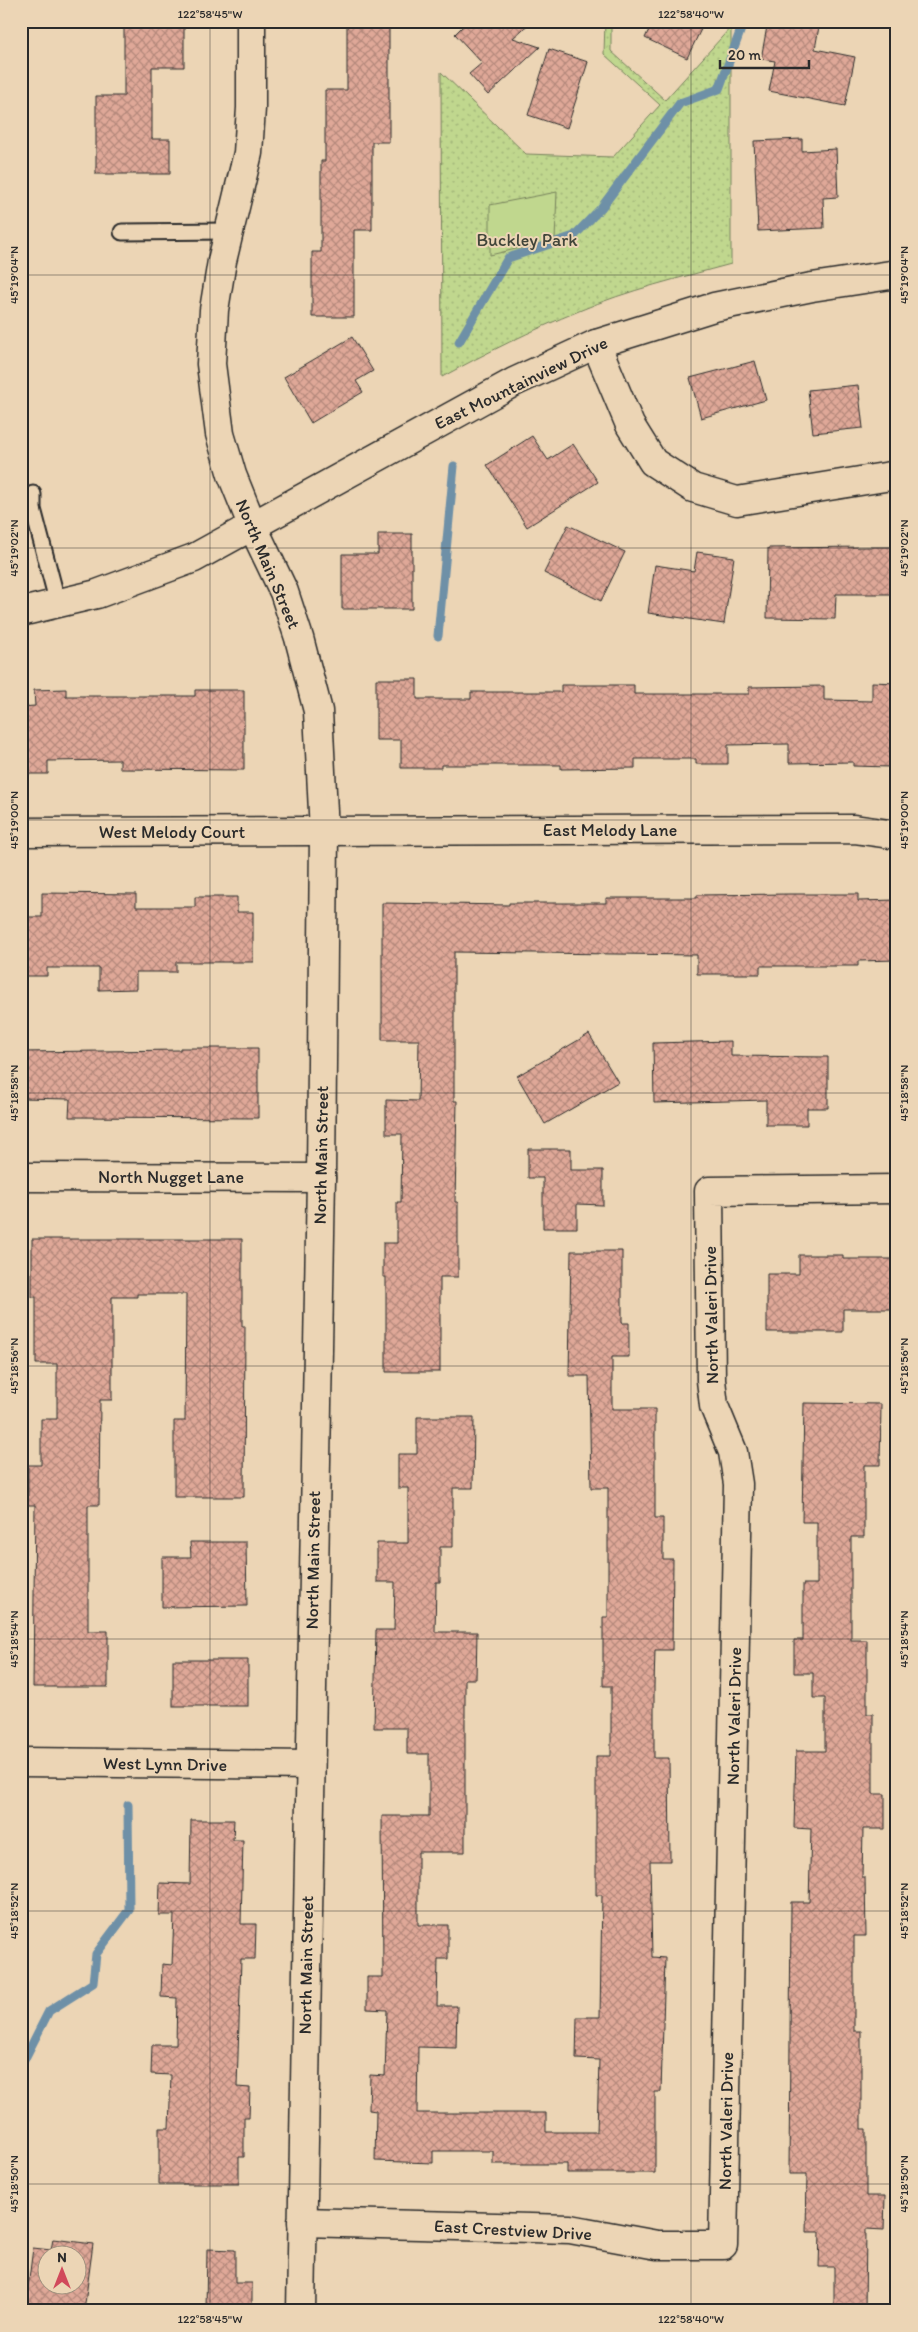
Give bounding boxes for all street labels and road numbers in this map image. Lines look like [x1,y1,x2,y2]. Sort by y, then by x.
street label: East Mountainview Drive [431,331,611,435]
street label: North Main Street [231,496,305,632]
street label: East Melody Lane [543,819,677,841]
street label: West Melody Court [99,821,245,843]
street label: North Main Street [309,1085,333,1225]
street label: North Nugget Lane [98,1166,244,1188]
street label: North Valeri Drive [699,1246,723,1384]
street label: North Main Street [301,1490,325,1630]
street label: North Valeri Drive [722,1647,746,1785]
street label: West Lynn Drive [103,1752,227,1776]
street label: North Main Street [294,1895,318,2035]
street label: North Valeri Drive [714,2052,738,2190]
street label: East Crestview Drive [433,2215,593,2245]

